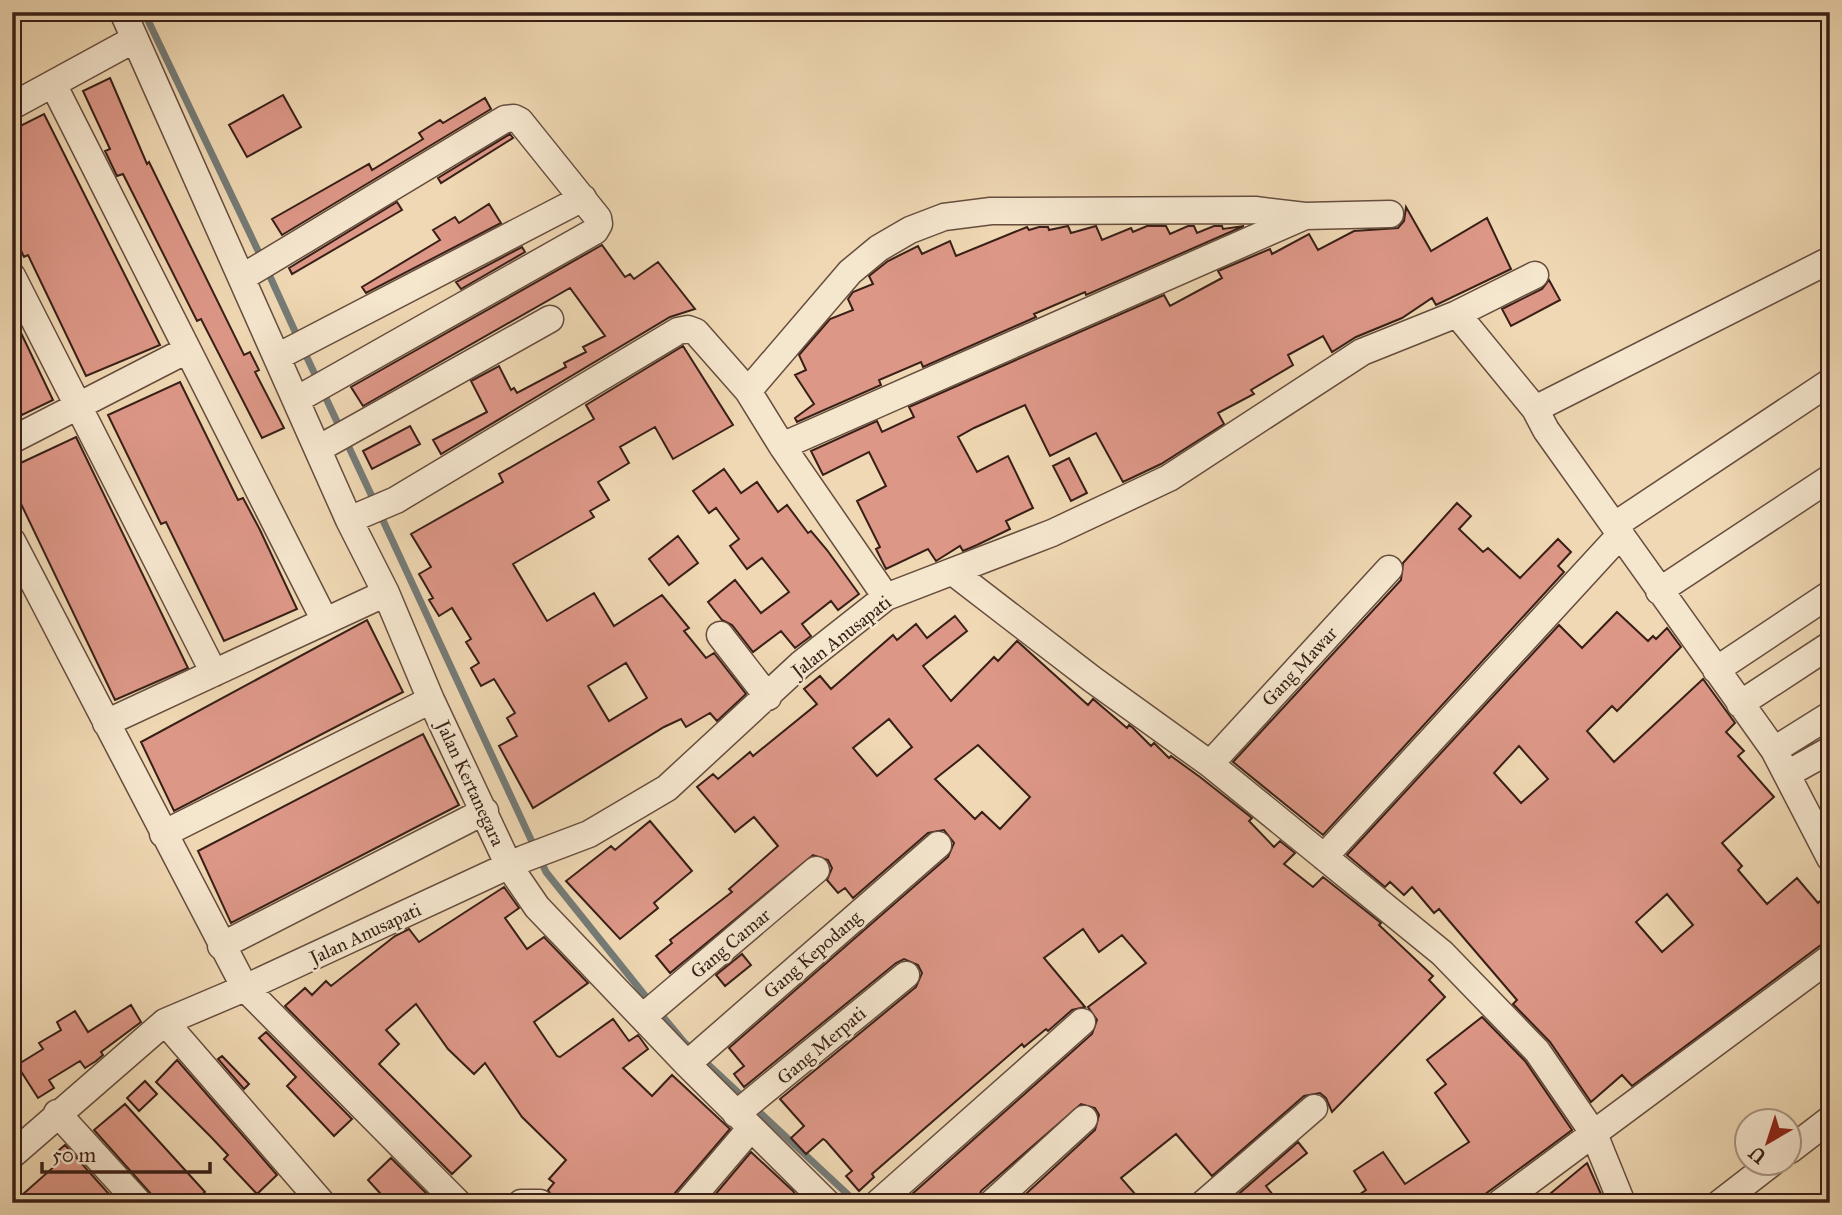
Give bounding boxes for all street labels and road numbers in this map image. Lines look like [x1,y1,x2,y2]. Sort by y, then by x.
street label: Jalan Anusapati [785,590,896,685]
street label: Gang Mawar [1257,621,1343,712]
street label: Jalan Kertanegara [430,715,510,851]
street label: Jalan Anusapati [304,898,425,971]
street label: Gang Camar [686,903,776,984]
street label: Gang Kepodang [759,906,867,1004]
street label: Gang Merpati [772,1002,871,1090]

